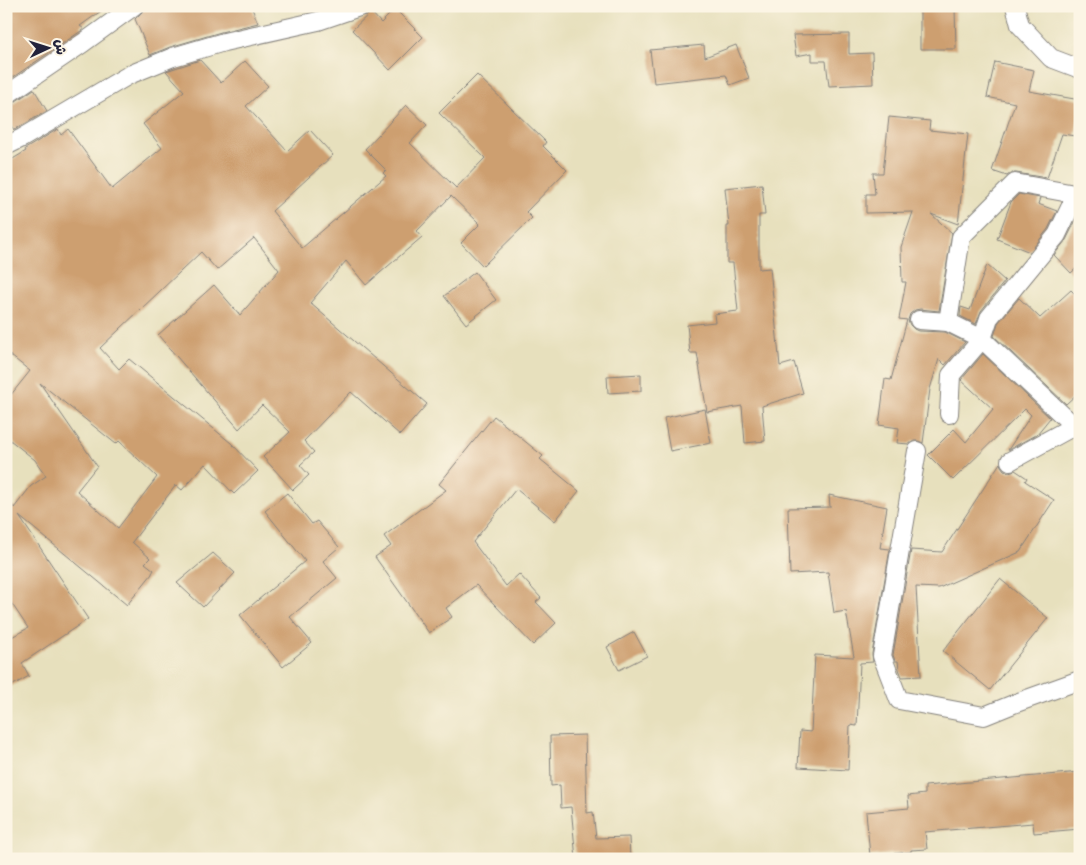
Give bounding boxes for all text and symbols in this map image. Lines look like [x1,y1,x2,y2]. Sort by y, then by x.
north arrow [22,22,72,72]
text: ش [50,39,69,55]

